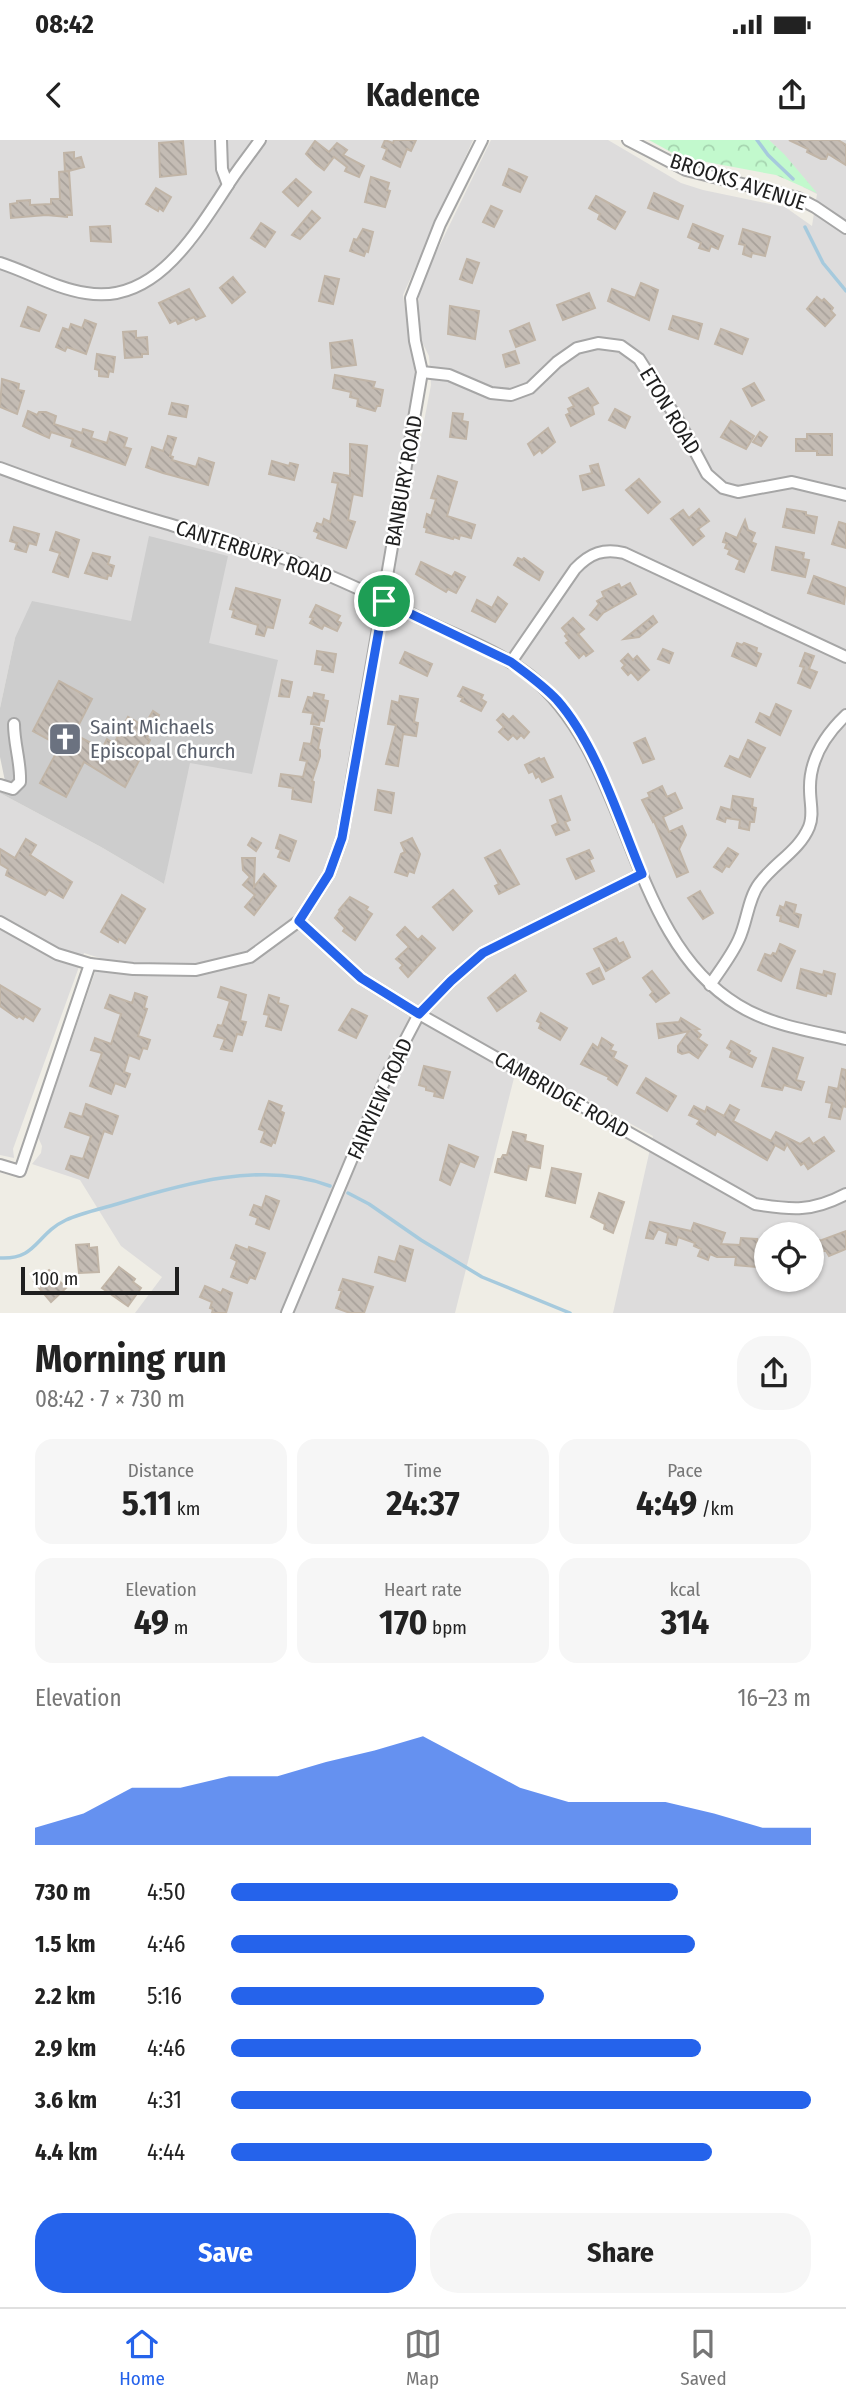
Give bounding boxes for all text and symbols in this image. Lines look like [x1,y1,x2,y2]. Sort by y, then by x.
text: 08:42 [35,9,94,40]
icon: back [35,76,73,114]
text: Kadence [366,76,480,114]
icon: share [773,76,811,114]
street label: BROOKS AVENUE [667,148,809,216]
street label: ETON ROAD [634,363,706,459]
street label: BANBURY ROAD [380,413,428,549]
street label: CANTERBURY ROAD [172,514,336,590]
pin [354,571,414,631]
icon: arrive [365,582,403,620]
place label: Saint Michaels Episcopal Church [90,714,236,764]
church icon: Saint Michaels Episcopal Church [46,720,84,758]
street label: FAIRVIEW ROAD [342,1034,418,1164]
street label: CAMBRIDGE ROAD [490,1046,634,1144]
map controls [754,1222,824,1292]
button: locate [754,1222,824,1292]
scale bar [21,1264,178,1296]
text: 100 m [32,1267,78,1290]
text: Morning run [35,1336,227,1382]
button: share [737,1336,811,1410]
text: 08:42 · 7 × 730 m [35,1385,185,1413]
text: Distance [128,1459,194,1482]
text: Time [404,1459,442,1482]
text: Pace [667,1459,703,1482]
text: 5.11 [122,1482,172,1524]
text: 24:37 [386,1482,460,1524]
text: 4:49 [636,1482,697,1524]
text: km [172,1497,200,1520]
text: /km [697,1497,734,1520]
text: Elevation [125,1578,197,1601]
text: Heart rate [384,1578,462,1601]
text: kcal [670,1578,700,1601]
text: 49 [134,1601,169,1643]
text: 170 [379,1601,428,1643]
text: 314 [661,1601,709,1643]
text: m [169,1616,188,1639]
text: bpm [428,1616,467,1639]
text: Elevation [35,1684,122,1712]
text: 16–23 m [738,1684,811,1712]
text: 730 m [35,1878,91,1906]
text: 4:50 [147,1878,186,1906]
text: 1.5 km [35,1930,96,1958]
text: 4:46 [147,1930,185,1958]
text: 2.2 km [35,1982,96,2010]
text: 5:16 [147,1982,182,2010]
text: 2.9 km [35,2034,96,2062]
text: 4:46 [147,2034,185,2062]
text: 3.6 km [35,2086,97,2114]
text: 4:31 [147,2086,182,2114]
text: 4.4 km [35,2138,97,2166]
text: 4:44 [147,2138,185,2166]
button: Save [35,2213,416,2293]
button: Share [430,2213,811,2293]
tab: Home [119,2325,165,2390]
tab: Map [404,2325,442,2390]
tab: Saved [680,2325,727,2390]

